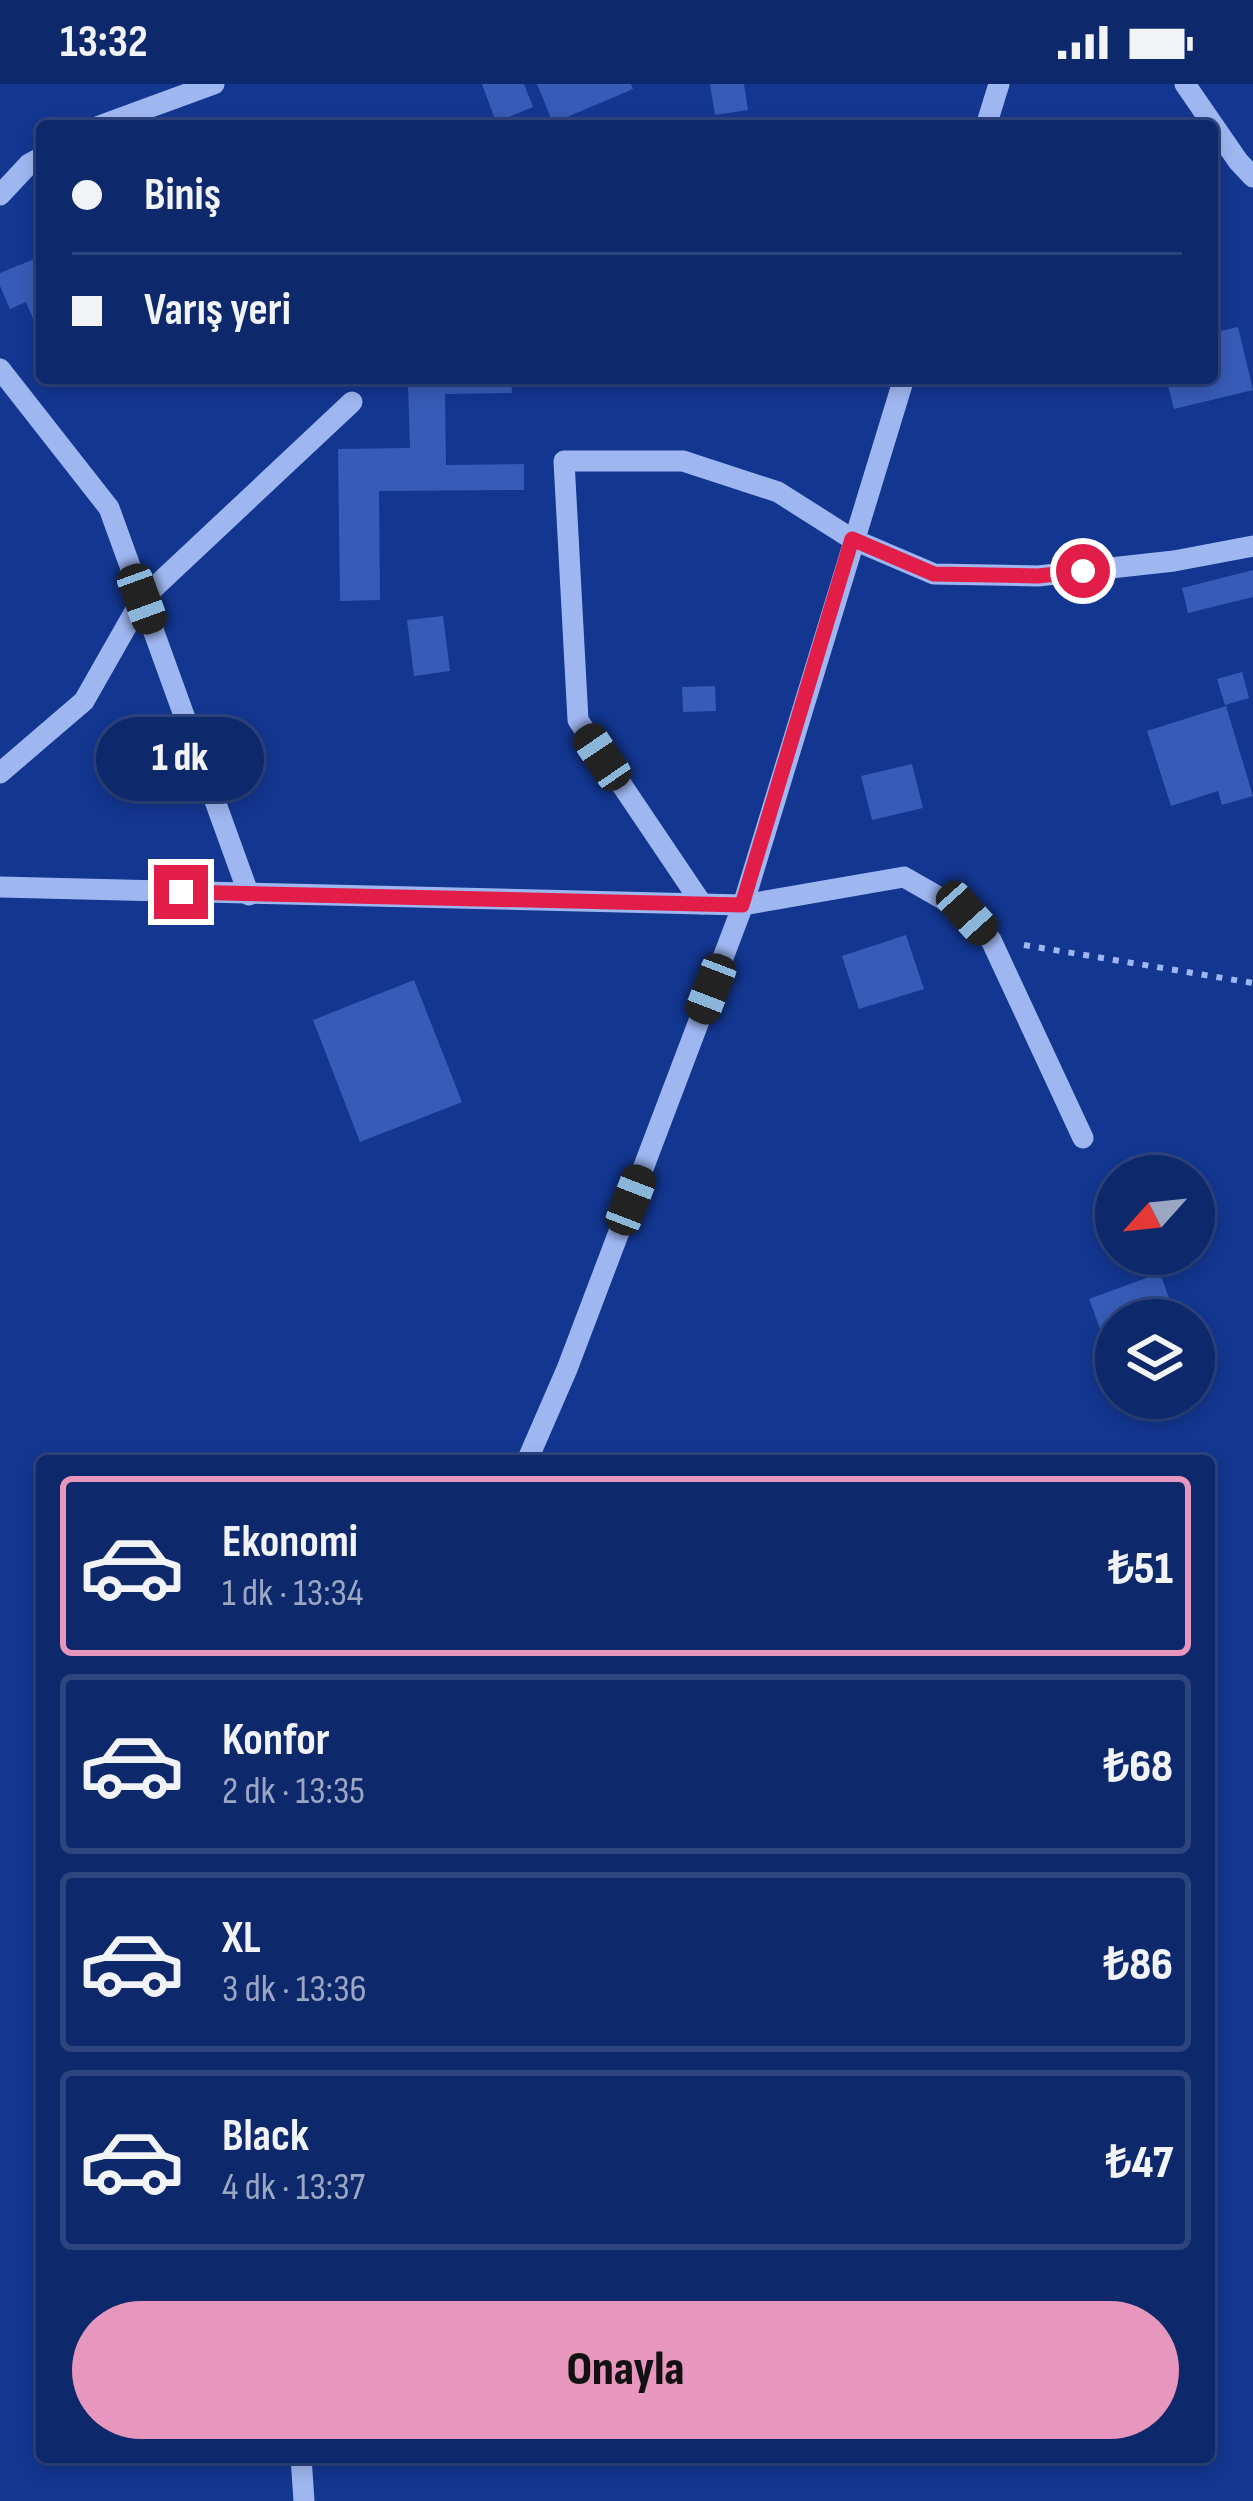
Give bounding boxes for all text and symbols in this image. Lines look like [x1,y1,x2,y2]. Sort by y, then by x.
text: 13:32 [60,15,148,70]
text: Biniş [144,168,221,223]
text: Varış yeri [144,283,291,338]
route start [1056,544,1110,598]
car [113,559,171,639]
car [567,717,637,797]
callout: 1 dk [97,718,265,802]
text: 1 dk [152,735,208,782]
route end [154,865,208,919]
car [930,874,1004,952]
car [681,949,741,1029]
north arrow [1095,1155,1215,1275]
map controls [1095,1155,1215,1419]
car [601,1160,661,1240]
button: layers [1095,1299,1215,1419]
icon: car [78,1512,186,1620]
text: Ekonomi [222,1515,358,1570]
text: ₺51 [1108,1542,1173,1597]
text: 1 dk · 13:34 [222,1570,363,1617]
icon: car [78,1710,186,1818]
text: Konfor [222,1713,330,1768]
text: ₺68 [1103,1740,1173,1795]
text: 2 dk · 13:35 [222,1768,365,1815]
icon: car [78,1908,186,2016]
text: XL [222,1911,261,1966]
text: ₺86 [1103,1938,1173,1993]
text: 3 dk · 13:36 [222,1966,367,2013]
icon: car [78,2106,186,2214]
text: Black [222,2109,309,2164]
text: ₺47 [1106,2136,1173,2191]
text: 4 dk · 13:37 [222,2164,365,2211]
button: Onayla [72,2301,1179,2439]

